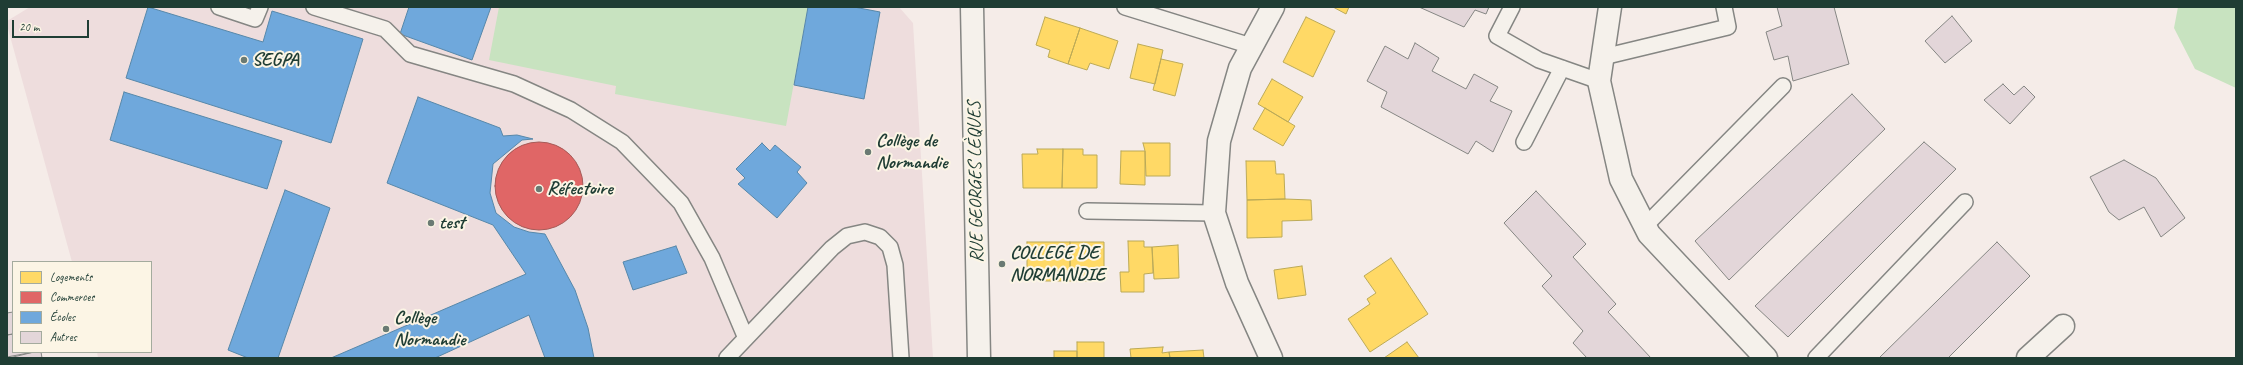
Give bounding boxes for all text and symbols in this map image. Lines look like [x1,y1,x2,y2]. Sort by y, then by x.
scale bar [14,12,91,38]
text: 20 m [19,19,39,35]
place label: SEGPA [252,49,299,71]
marker: SEGPA [239,55,249,65]
street label: RUE GEORGES LÈQUES [963,101,989,263]
place label: Collège de Normandie [876,130,947,174]
marker: Collège de Normandie [863,147,873,157]
place label: Réfectoire [547,178,612,200]
marker: Réfectoire [534,184,544,194]
place label: test [439,212,465,234]
marker: test [426,218,436,228]
place label: COLLEGE DE NORMANDIE [1010,242,1105,286]
marker: COLLEGE DE NORMANDIE [997,259,1007,269]
legend [12,261,152,353]
text: Logements [50,269,92,285]
text: Commerces [50,289,94,305]
place label: Collège Normandie [394,307,465,351]
text: Écoles [50,309,75,325]
marker: Collège Normandie [381,324,391,334]
text: Autres [50,329,77,345]

